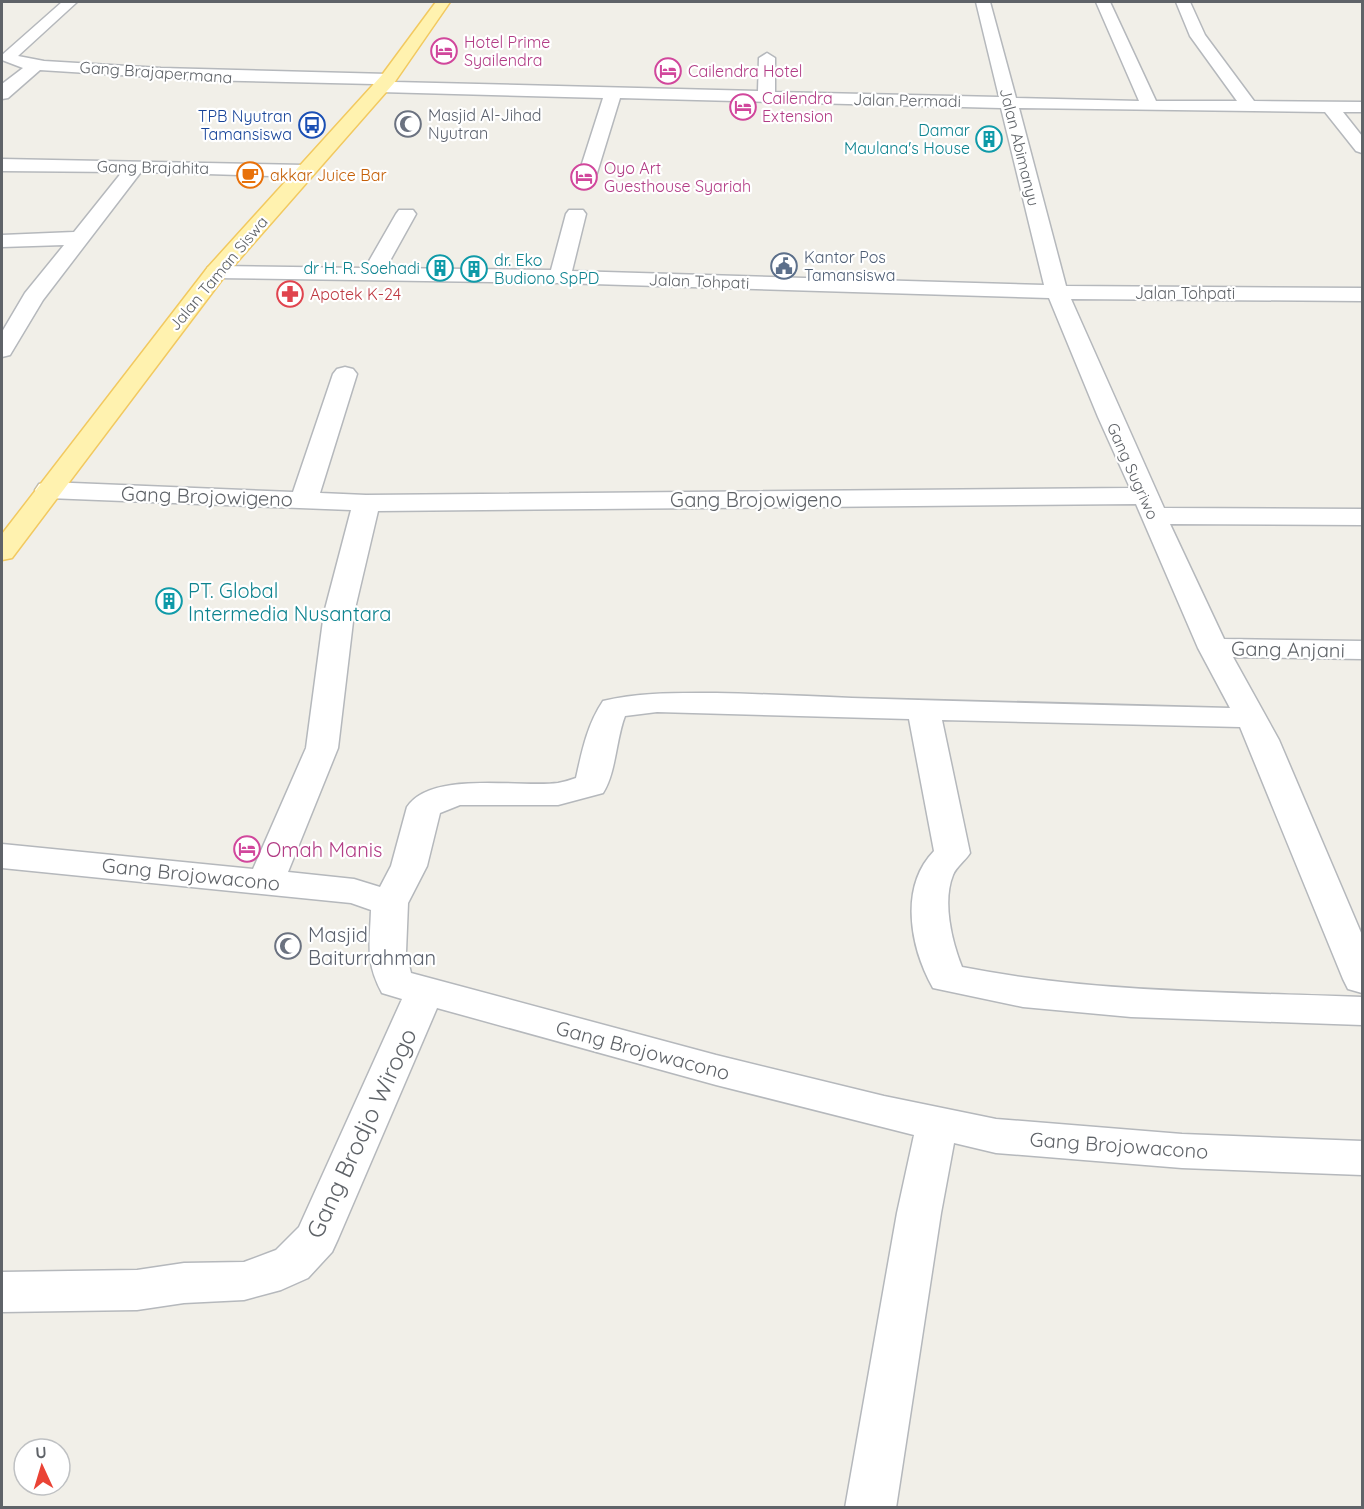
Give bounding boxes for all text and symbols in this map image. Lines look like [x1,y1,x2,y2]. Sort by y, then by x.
place label: Hotel Prime Syailendra [464,32,550,70]
hotel icon: Hotel Prime Syailendra [429,36,459,66]
hotel icon: Cailendra Hotel [653,56,683,86]
street label: Gang Brajapermana [79,57,233,87]
place label: Cailendra Hotel [688,61,802,81]
street label: Jalan Abimanyu [996,86,1044,208]
place label: Cailendra Extension [762,88,833,126]
street label: Jalan Permadi [853,89,961,111]
hotel icon: Cailendra Extension [728,92,758,122]
place label: Masjid Al-Jihad Nyutran [428,105,542,143]
place label: TPB Nyutran Tamansiswa [198,106,292,144]
mosque icon: Masjid Al-Jihad Nyutran [393,109,423,139]
bus stop icon: TPB Nyutran Tamansiswa [297,110,327,140]
place label: Damar Maulana's House [844,120,970,158]
building icon: Damar Maulana's House [974,124,1004,154]
street label: Gang Brajahita [97,156,209,178]
place label: Oyo Art Guesthouse Syariah [604,158,751,196]
cafe icon: akkar Juice Bar [235,160,265,190]
hotel icon: Oyo Art Guesthouse Syariah [569,162,599,192]
place label: akkar Juice Bar [270,165,387,185]
street label: Jalan Taman Siswa [164,212,272,334]
place label: Kantor Pos Tamansiswa [804,247,896,285]
place label: dr. Eko Budiono SpPD [494,250,599,288]
public building icon: Kantor Pos Tamansiswa [769,251,799,281]
building icon: dr H. R. Soehadi [425,253,455,283]
building icon: dr. Eko Budiono SpPD [459,254,489,284]
place label: dr H. R. Soehadi [303,258,420,278]
street label: Jalan Tohpati [648,269,750,293]
pharmacy icon: Apotek K-24 [275,279,305,309]
street label: Jalan Tohpati [1135,283,1235,303]
place label: Apotek K-24 [310,284,401,304]
street label: Gang Sugriwo [1103,419,1163,523]
street label: Gang Brojowigeno [121,481,293,511]
street label: Gang Brojowigeno [670,487,842,512]
place label: PT. Global Intermedia Nusantara [188,578,391,626]
building icon: PT. Global Intermedia Nusantara [154,586,184,616]
street label: Gang Anjani [1231,636,1345,662]
hotel icon: Omah Manis [232,834,262,864]
place label: Omah Manis [266,837,382,862]
street label: Gang Brojowacono [101,852,281,896]
place label: Masjid Baiturrahman [308,922,436,970]
mosque icon: Masjid Baiturrahman [273,931,303,961]
street label: Gang Brojowacono [553,1015,733,1085]
street label: Gang Brodjo Wirogo [299,1023,423,1243]
street label: Gang Brojowacono [1029,1126,1209,1164]
north arrow [12,1437,72,1497]
text: U [35,1442,47,1462]

